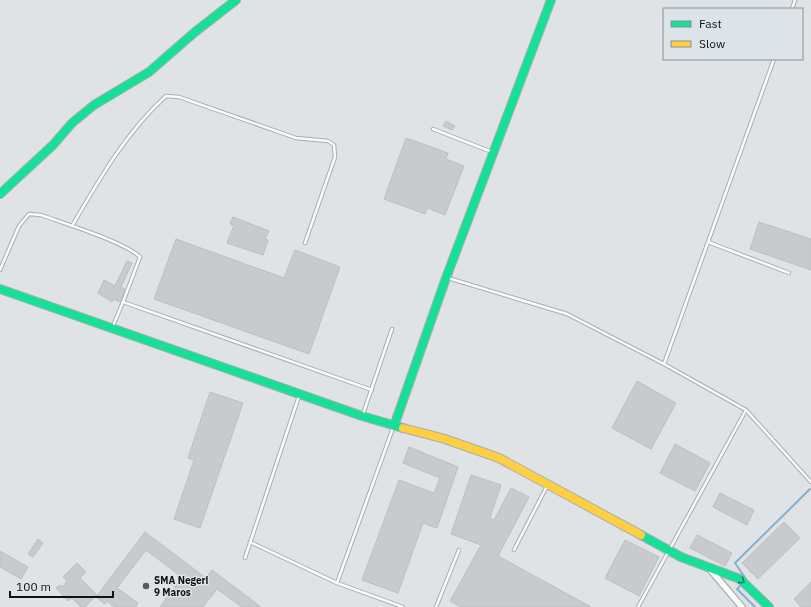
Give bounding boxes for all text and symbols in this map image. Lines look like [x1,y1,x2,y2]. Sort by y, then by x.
legend [663,8,803,60]
text: Fast [699,16,722,31]
text: Slow [699,36,725,51]
scale bar [10,573,113,599]
place label: SMA Negeri 9 Maros [154,574,209,599]
one-way arrow [737,576,744,583]
text: 100 m [16,579,51,594]
marker: SMA Negeri 9 Maros [141,581,151,591]

